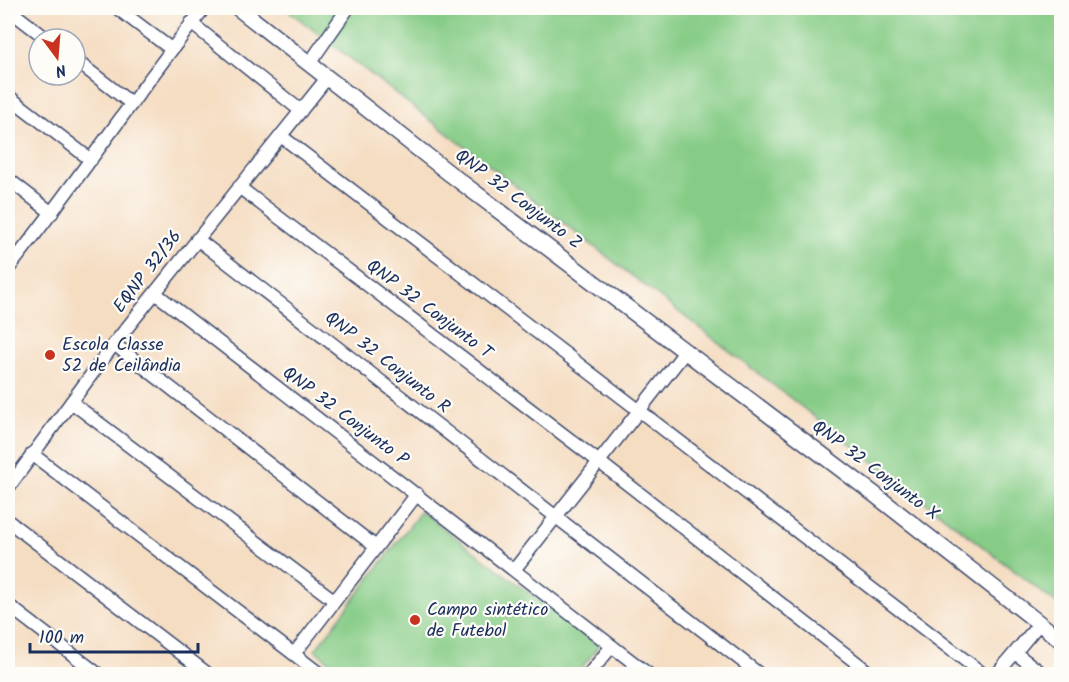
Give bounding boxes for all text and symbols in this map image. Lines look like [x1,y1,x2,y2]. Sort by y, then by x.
north arrow [27,27,87,87]
text: N [52,57,69,83]
street label: QNP 32 Conjunto Z [448,142,588,258]
street label: EQNP 32/36 [106,224,190,320]
street label: QNP 32 Conjunto T [360,253,500,368]
street label: QNP 32 Conjunto R [318,305,456,421]
place label: Escola Classe 52 de Ceilândia [62,331,181,381]
marker: Escola Classe 52 de Ceilândia [43,348,57,362]
street label: QNP 32 Conjunto P [276,360,415,475]
street label: QNP 32 Conjunto X [805,413,946,529]
place label: Campo sintético de Futebol [427,596,548,646]
marker: Campo sintético de Futebol [408,613,422,627]
scale bar [30,616,198,654]
text: 100 m [39,624,84,653]

